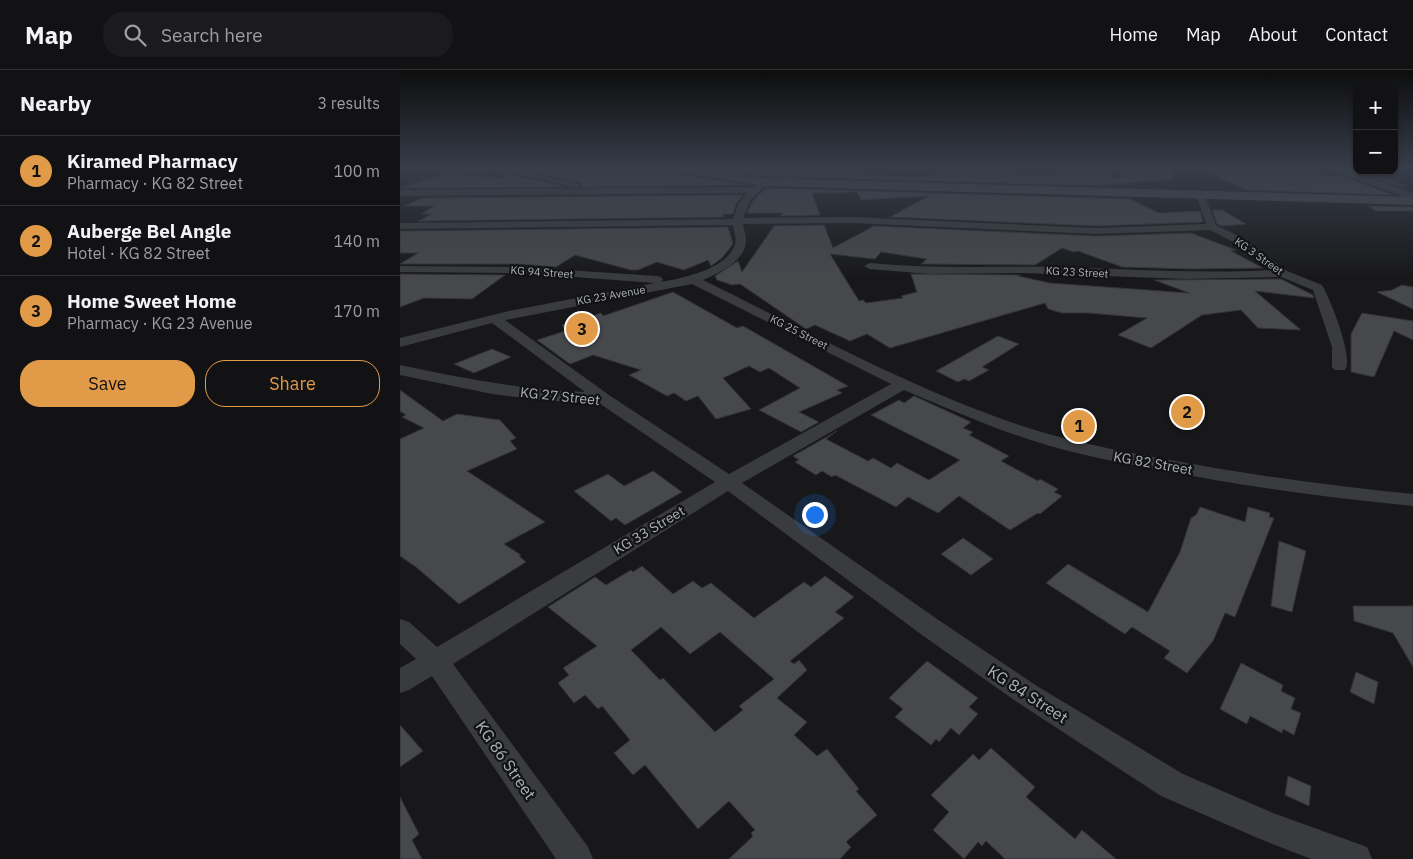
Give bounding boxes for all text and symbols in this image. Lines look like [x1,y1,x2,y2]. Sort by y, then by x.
search box [103,12,453,57]
text: Map [25,19,73,51]
icon: search [121,21,149,49]
text: Search here [161,23,263,47]
text: Home [1110,23,1158,46]
text: Map [1186,23,1221,46]
text: About [1249,23,1297,46]
text: Contact [1325,23,1388,46]
map controls [1353,85,1398,175]
button: + [1353,85,1398,130]
text: Nearby [20,89,91,117]
text: 3 results [317,93,380,113]
button: − [1353,130,1398,175]
text: Kiramed Pharmacy [67,149,238,173]
text: 1 [31,161,41,181]
text: 100 m [333,161,380,181]
text: Pharmacy · KG 82 Street [67,173,243,193]
text: Auberge Bel Angle [67,219,231,243]
text: 2 [31,231,41,251]
text: 140 m [333,231,380,251]
street label: KG 3 Street [1232,234,1286,278]
text: Hotel · KG 82 Street [67,243,210,263]
street label: KG 94 Street [510,263,574,281]
street label: KG 23 Street [1045,263,1109,281]
street label: KG 23 Avenue [576,282,646,308]
text: Home Sweet Home [67,289,237,313]
text: 3 [31,301,41,321]
text: 170 m [333,301,380,321]
pin: 3 [566,310,598,348]
street label: KG 25 Street [768,311,830,353]
text: Pharmacy · KG 23 Avenue [67,313,253,333]
button: Save [20,360,195,407]
button: Share [205,360,380,407]
street label: KG 27 Street [519,383,601,409]
pin: 2 [1171,393,1203,431]
pin: 1 [1063,407,1095,445]
street label: KG 82 Street [1112,447,1194,479]
street label: KG 33 Street [610,502,688,558]
your location [802,502,828,528]
street label: KG 84 Street [984,661,1072,727]
street label: KG 86 Street [472,717,540,803]

